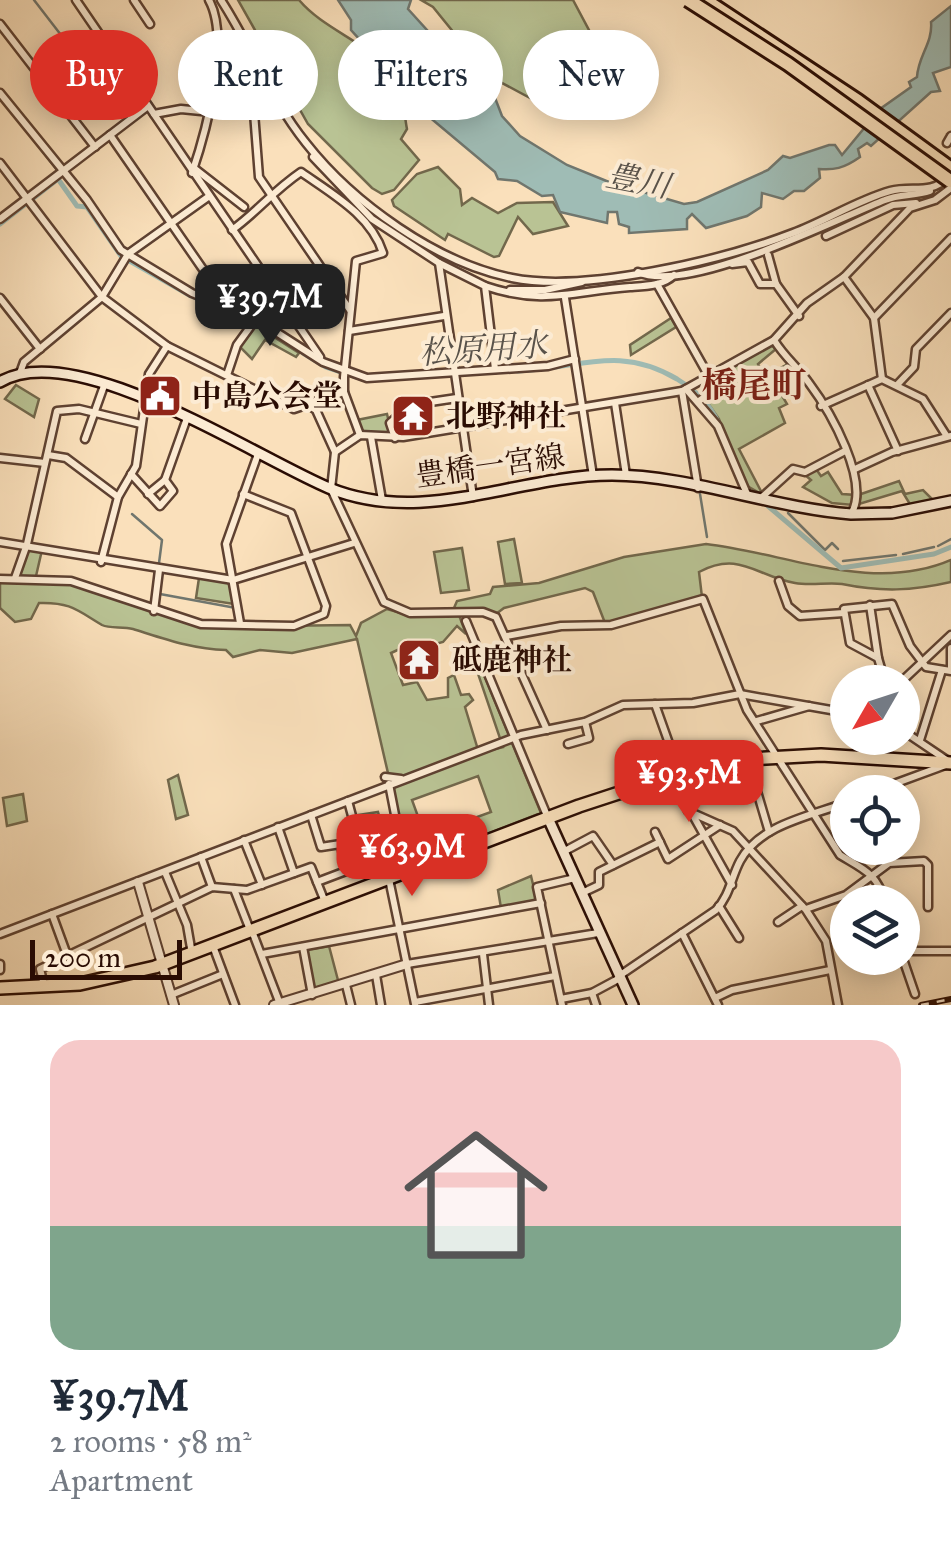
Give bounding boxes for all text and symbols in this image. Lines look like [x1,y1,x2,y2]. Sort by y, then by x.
chip: Buy [30,30,158,120]
chip: Rent [178,30,318,120]
chip: Filters [338,30,503,120]
chip: New [523,30,659,120]
water label: 豊川 [603,156,676,207]
pin: ¥39.7M [189,264,351,349]
text: ¥39.7M [217,277,323,316]
water label: 松原用水 [418,325,551,373]
district label: 橋尾町 [701,364,807,407]
public building icon: 中島公会堂 [137,373,183,419]
place label: 中島公会堂 [192,378,342,414]
temple icon: 北野神社 [390,393,436,439]
place label: 北野神社 [446,398,566,434]
street label: 豊橋一宮線 [413,438,567,494]
temple icon: 砥鹿神社 [396,637,442,683]
place label: 砥鹿神社 [452,642,572,678]
north arrow [830,665,920,755]
map controls [830,665,920,975]
pin: ¥93.5M [608,740,770,825]
text: ¥93.5M [636,753,742,792]
button: locate [830,775,920,865]
pin: ¥63.9M [331,814,493,899]
text: ¥63.9M [358,827,466,866]
button: layers [830,885,920,975]
scale bar [30,935,182,980]
text: 200 m [45,940,121,975]
icon: home [386,1105,566,1285]
text: ¥39.7M [50,1370,189,1422]
text: 2 rooms · 58 m² [50,1422,251,1461]
text: Apartment [50,1461,193,1500]

